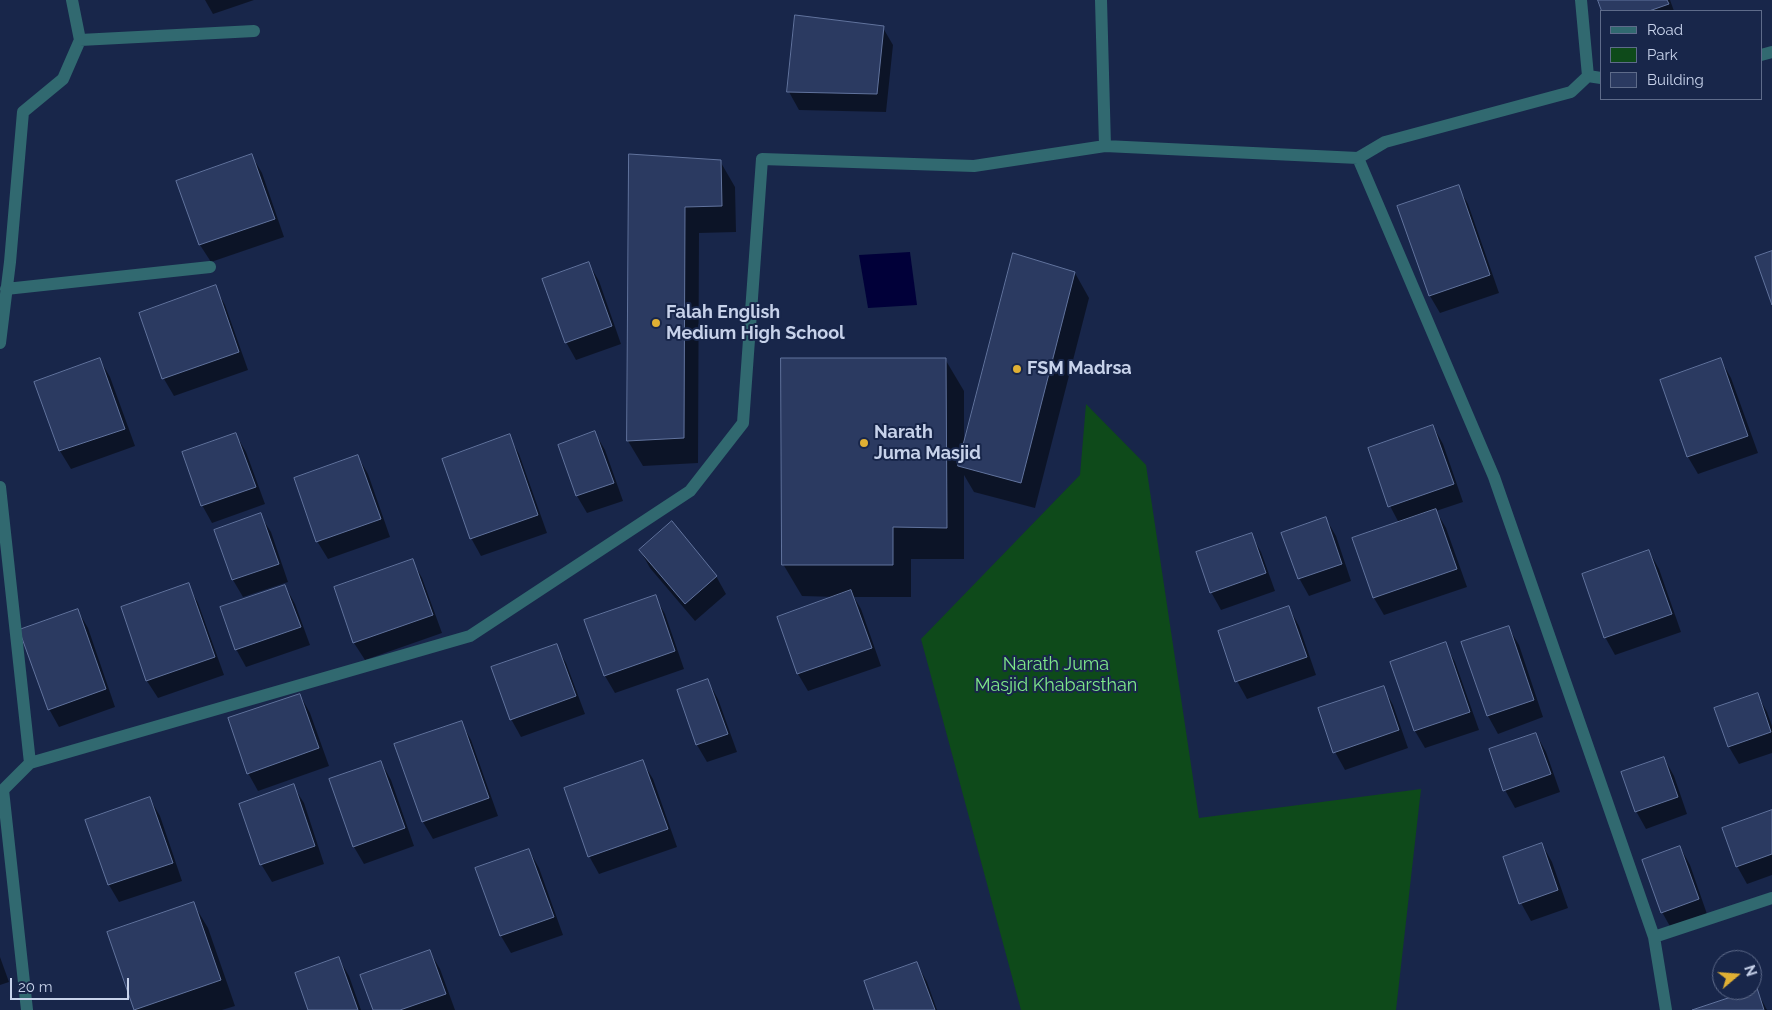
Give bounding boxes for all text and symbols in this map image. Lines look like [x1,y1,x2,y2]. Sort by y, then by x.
legend [1600,10,1762,100]
text: Road [1647,21,1683,39]
text: Park [1647,46,1678,64]
text: Building [1647,71,1704,89]
place label: Falah English Medium High School [666,302,845,344]
marker: Falah English Medium High School [650,317,662,329]
place label: FSM Madrsa [1027,358,1132,380]
marker: FSM Madrsa [1011,363,1023,375]
place label: Narath Juma Masjid [874,422,981,464]
marker: Narath Juma Masjid [858,437,870,449]
park label: Narath Juma Masjid Khabarsthan [975,654,1137,696]
north arrow [1712,950,1762,1000]
text: N [1741,963,1760,978]
scale bar [12,968,131,1000]
text: 20 m [18,978,53,996]

